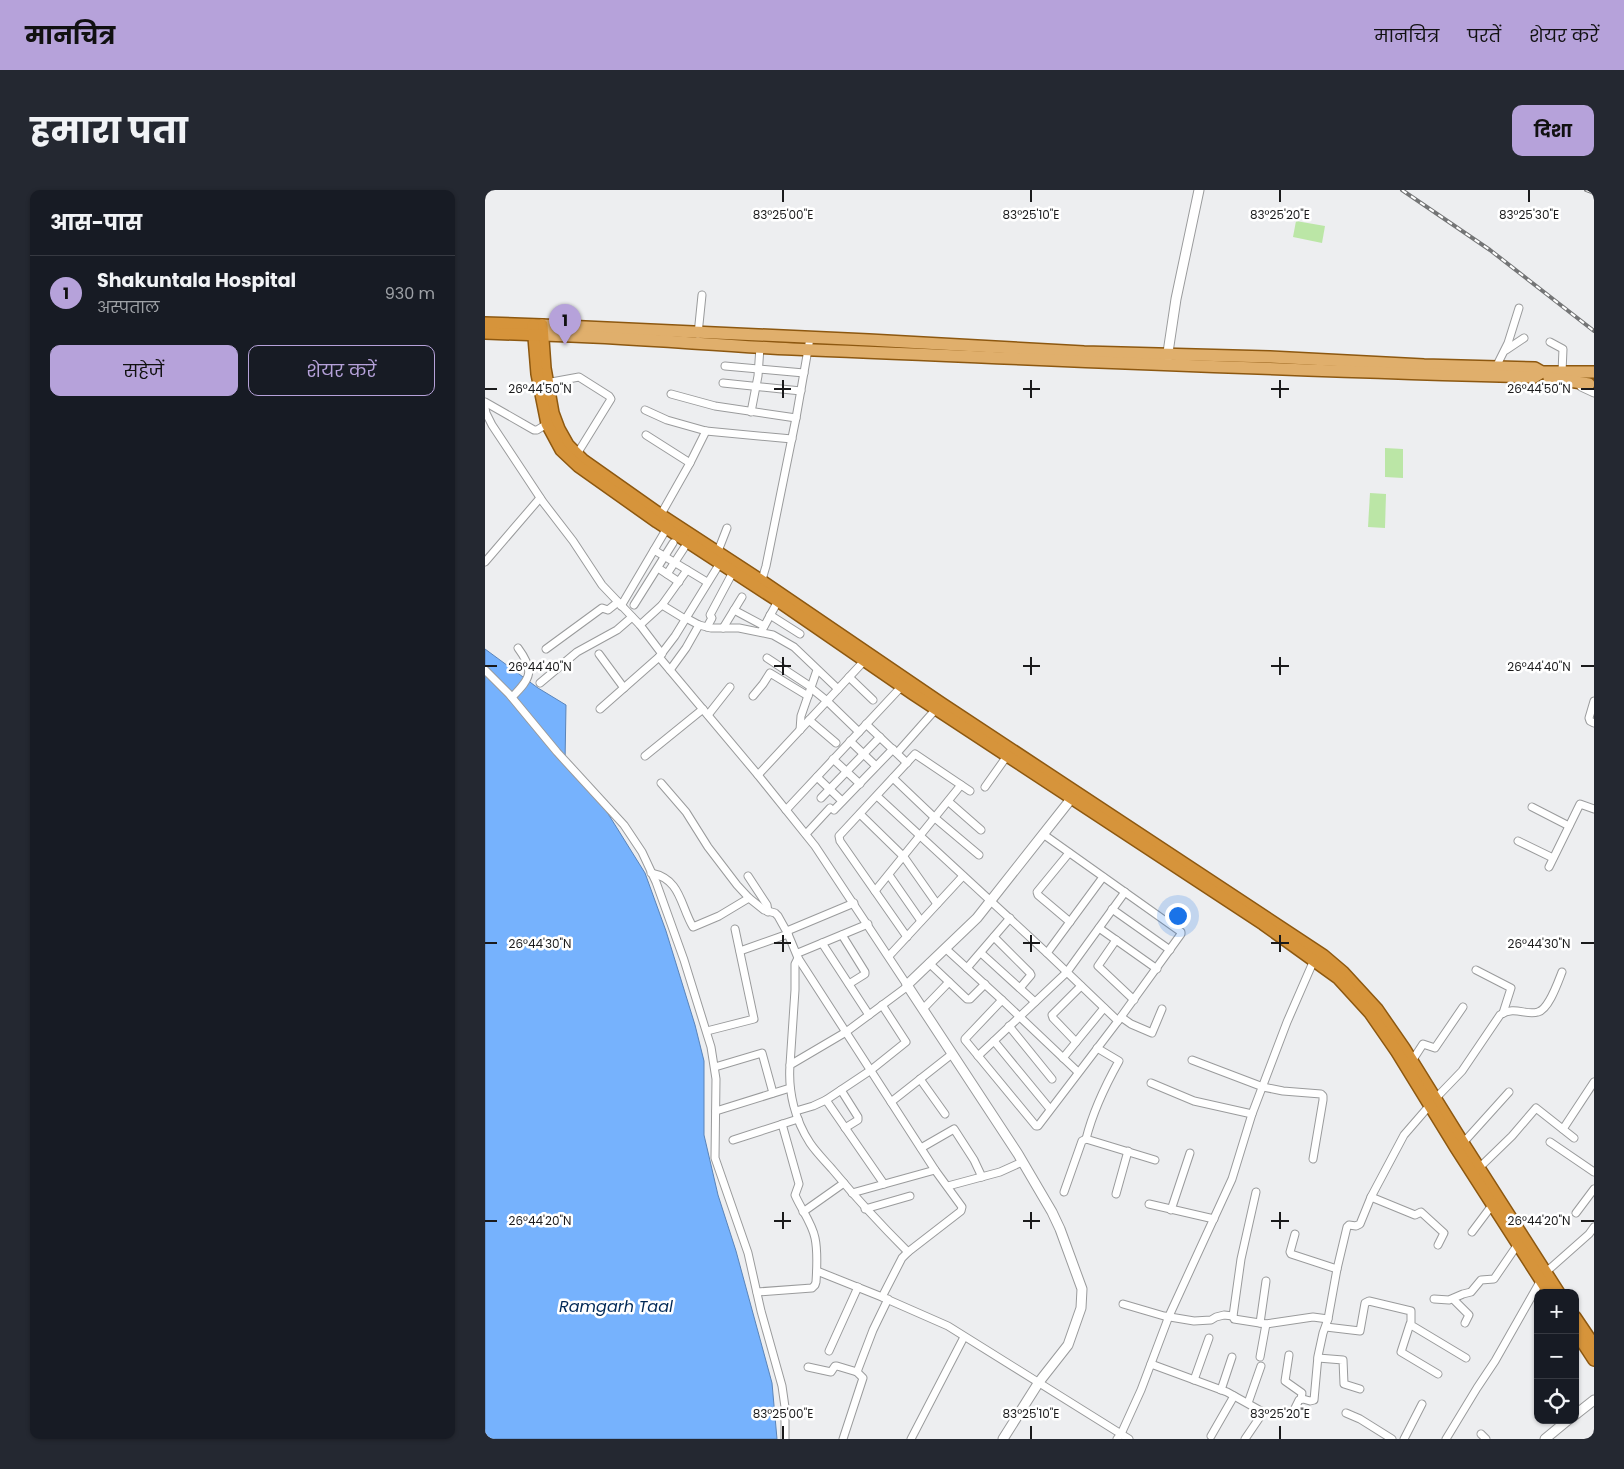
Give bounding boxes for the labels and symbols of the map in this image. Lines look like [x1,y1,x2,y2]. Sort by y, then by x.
text: 83°25'00"E [753,206,813,223]
text: 83°25'10"E [1003,206,1059,223]
text: 83°25'20"E [1250,206,1310,223]
text: 83°25'30"E [1499,206,1559,223]
pin: 1 [549,304,581,345]
text: 26°44'50"N [508,380,572,397]
text: 26°44'50"N [1507,380,1571,397]
text: 26°44'40"N [508,658,572,675]
text: 26°44'40"N [1507,658,1571,675]
your location [1165,903,1191,929]
text: 26°44'30"N [509,935,572,952]
text: 26°44'30"N [1508,935,1571,952]
text: 26°44'20"N [509,1212,571,1229]
text: 26°44'20"N [1508,1212,1570,1229]
water label: Ramgarh Taal [559,1295,673,1318]
text: 83°25'00"E [753,1405,813,1422]
text: 83°25'10"E [1003,1405,1059,1422]
text: 83°25'20"E [1250,1405,1310,1422]

